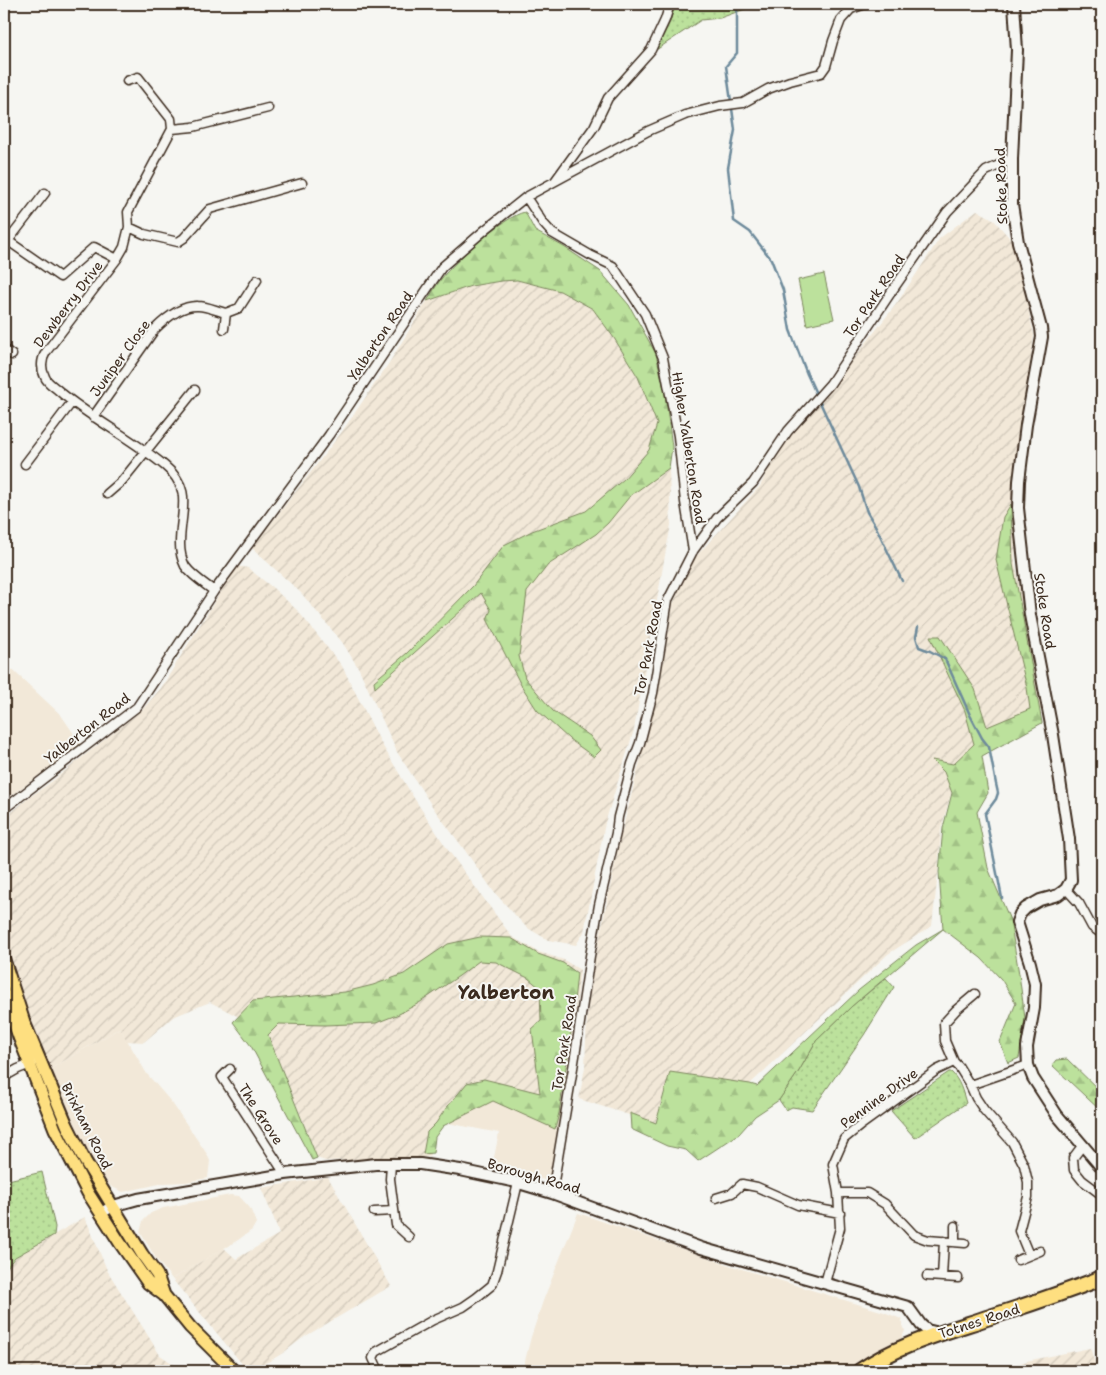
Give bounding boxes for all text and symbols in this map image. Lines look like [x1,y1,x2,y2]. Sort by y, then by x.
street label: Stoke Road [991,147,1011,225]
street label: Tor Park Road [840,251,909,341]
street label: Dewberry Drive [29,257,107,351]
street label: Yalberton Road [343,288,417,384]
street label: Juniper Close [86,316,154,400]
street label: Higher Yalberton Road [668,370,710,526]
street label: Stoke Road [1030,571,1060,651]
street label: Tor Park Road [630,599,666,697]
street label: Yalberton Road [40,689,134,767]
district label: Yalberton [458,980,554,1005]
street label: Tor Park Road [548,994,580,1092]
street label: Pennine Drive [837,1064,921,1132]
street label: Brixham Road [57,1080,117,1172]
street label: The Grove [235,1080,287,1148]
street label: Borough Road [485,1154,583,1198]
street label: Totnes Road [936,1299,1022,1343]

